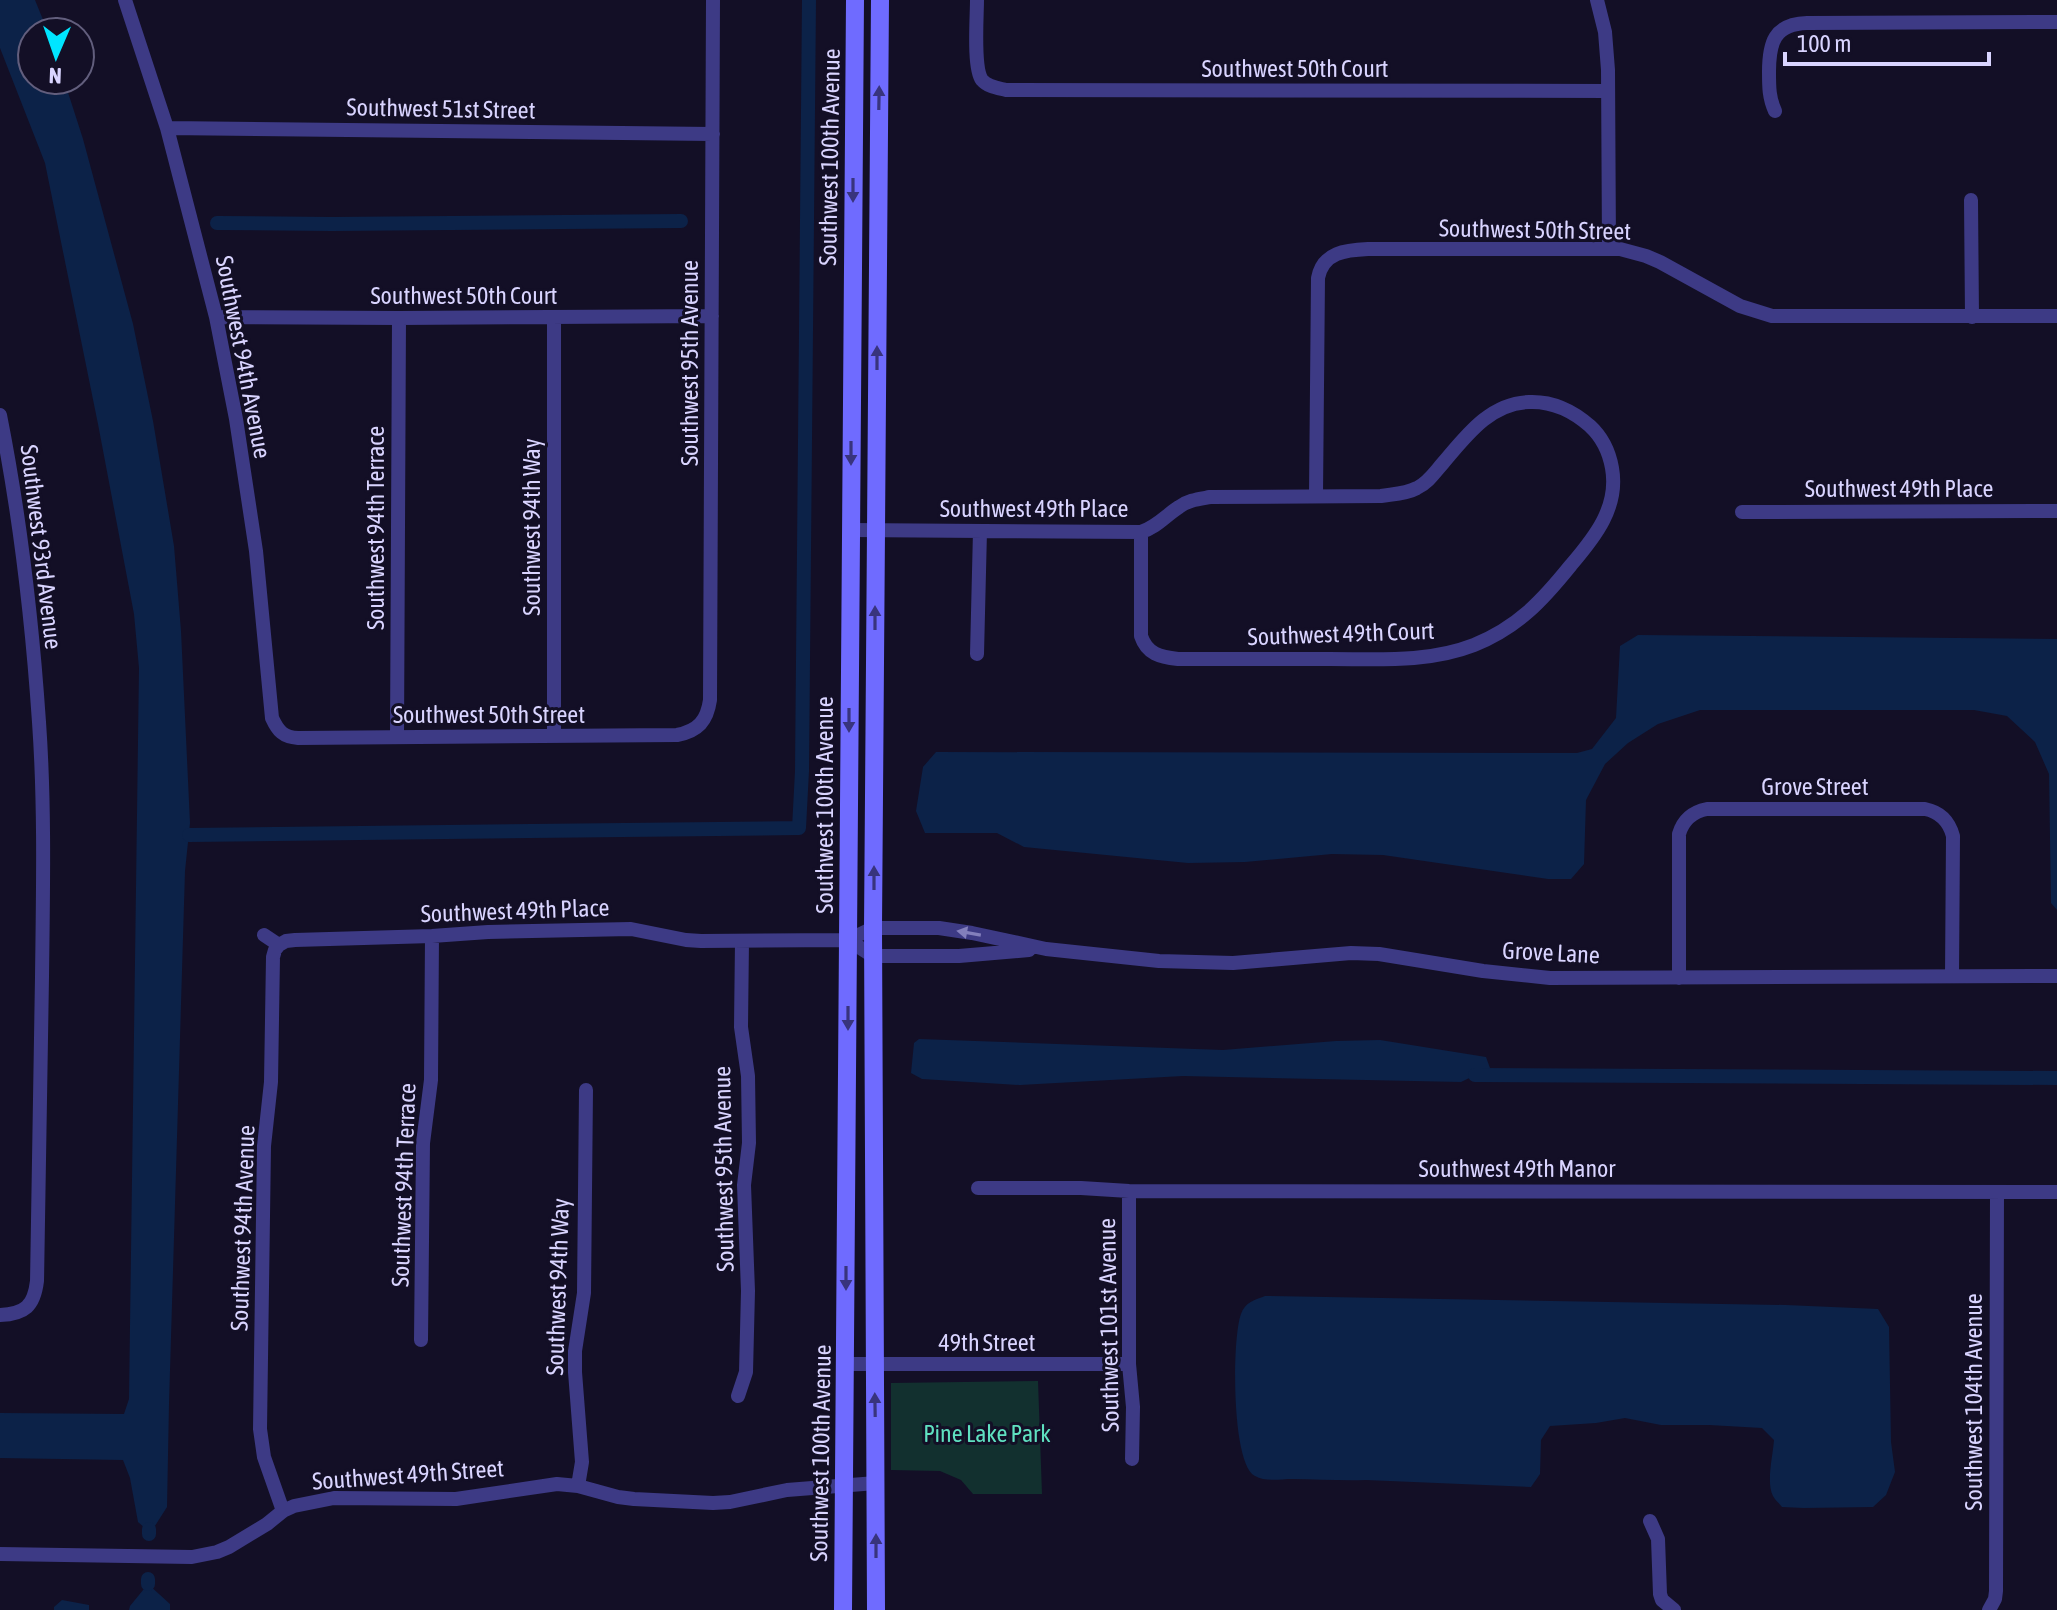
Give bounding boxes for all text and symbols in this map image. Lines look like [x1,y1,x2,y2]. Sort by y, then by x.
north arrow [16,16,96,96]
scale bar [1785,16,1989,66]
text: 100 m [1797,30,1851,57]
street label: Southwest 100th Avenue [814,48,845,266]
street label: Southwest 50th Court [1202,55,1389,82]
text: N [48,63,62,89]
one-way arrow [873,85,885,110]
street label: Southwest 51st Street [346,93,536,124]
one-way arrow [847,178,859,203]
street label: Southwest 50th Street [1439,214,1631,245]
street label: Southwest 94th Avenue [211,253,276,461]
street label: Southwest 95th Avenue [676,260,703,466]
street label: Southwest 50th Court [371,282,558,309]
one-way arrow [871,345,883,370]
street label: Southwest 94th Terrace [362,426,389,630]
street label: Southwest 94th Way [518,438,545,616]
one-way arrow [845,441,857,466]
street label: Southwest 93rd Avenue [16,443,67,651]
street label: Southwest 49th Place [1805,475,1993,502]
street label: Southwest 49th Place [940,495,1128,522]
one-way arrow [869,605,881,630]
street label: Southwest 49th Court [1247,617,1435,650]
street label: Southwest 100th Avenue [811,696,838,914]
street label: Southwest 50th Street [393,701,585,728]
one-way arrow [843,708,856,733]
street label: Grove Street [1761,773,1869,800]
one-way arrow [868,865,880,890]
street label: Southwest 49th Place [420,894,610,927]
one-way arrow [957,926,982,938]
street label: Grove Lane [1502,936,1600,969]
one-way arrow [841,1006,854,1031]
street label: Southwest 95th Avenue [708,1066,739,1272]
street label: Southwest 94th Terrace [386,1082,421,1287]
street label: Southwest 94th Avenue [225,1125,260,1331]
street label: Southwest 49th Manor [1419,1155,1616,1182]
street label: Southwest 94th Way [541,1198,574,1376]
street label: Southwest 101st Avenue [1093,1218,1124,1432]
one-way arrow [840,1266,852,1291]
street label: Southwest 104th Avenue [1960,1293,1987,1511]
street label: 49th Street [938,1329,1036,1356]
street label: Southwest 100th Avenue [805,1344,836,1562]
one-way arrow [869,1392,881,1417]
park label: Pine Lake Park [923,1420,1051,1447]
street label: Southwest 49th Street [311,1454,505,1495]
one-way arrow [870,1533,882,1558]

